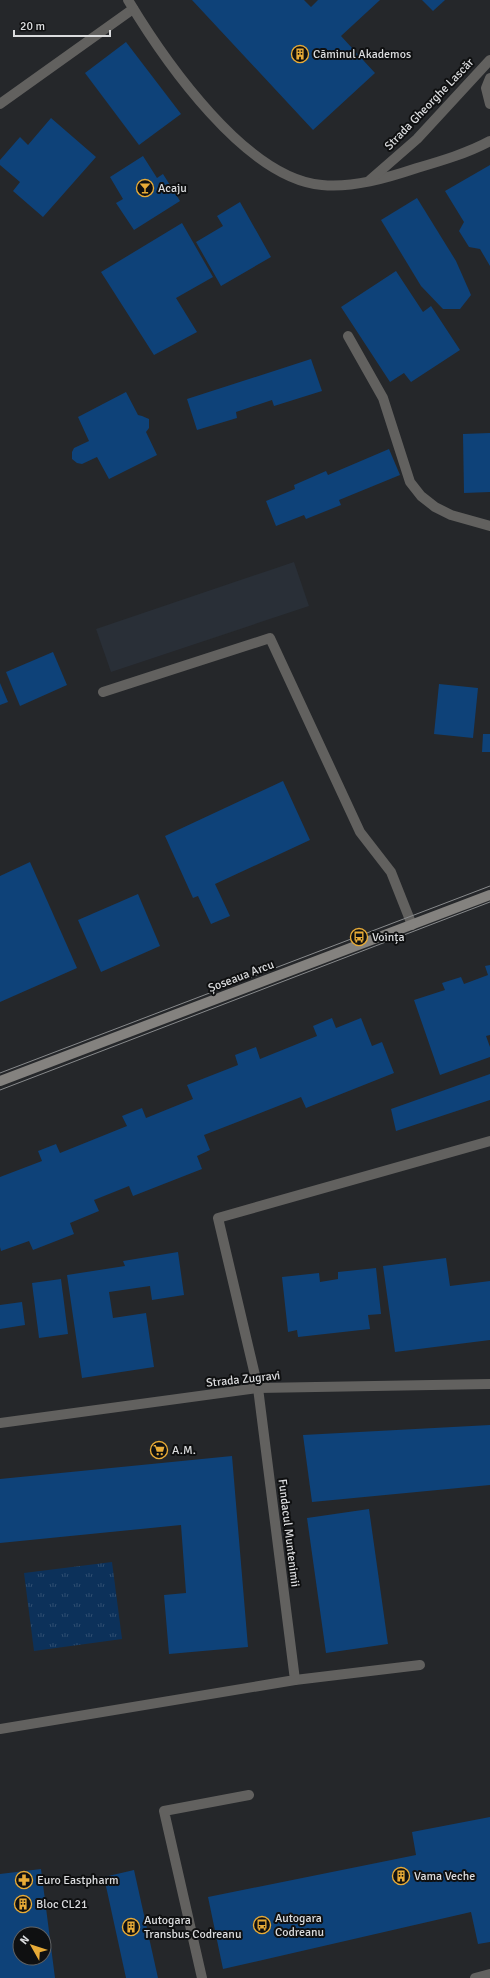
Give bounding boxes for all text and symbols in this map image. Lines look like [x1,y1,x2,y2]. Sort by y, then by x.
scale bar [14,12,110,38]
text: 20 m [20,19,45,34]
building icon: Căminul Akademos [290,44,310,64]
place label: Căminul Akademos [313,47,411,62]
street label: Strada Gheorghe Lascăr [381,55,478,154]
bar icon: Acaju [135,178,155,198]
place label: Acaju [158,181,187,196]
bus stop icon: Voința [349,927,369,947]
place label: Voința [372,930,405,945]
street label: Șoseaua Arcu [206,957,276,996]
street label: Strada Zugravi [205,1368,281,1391]
supermarket icon: A.M. [149,1440,169,1460]
place label: A.M. [172,1443,196,1458]
street label: Fundacul Muntenimii [274,1478,303,1588]
building icon: Vama Veche [391,1866,411,1886]
place label: Vama Veche [414,1869,475,1884]
pharmacy icon: Euro Eastpharm [14,1870,34,1890]
place label: Euro Eastpharm [37,1873,118,1888]
building icon: Bloc CL21 [13,1894,33,1914]
place label: Bloc CL21 [36,1897,88,1912]
place label: Autogara Codreanu [275,1911,324,1940]
place label: Autogara Transbus Codreanu [144,1913,241,1942]
bus stop icon: Autogara Codreanu [252,1915,272,1935]
building icon: Autogara Transbus Codreanu [121,1917,141,1937]
north arrow [12,1926,52,1966]
text: N [17,1933,32,1947]

